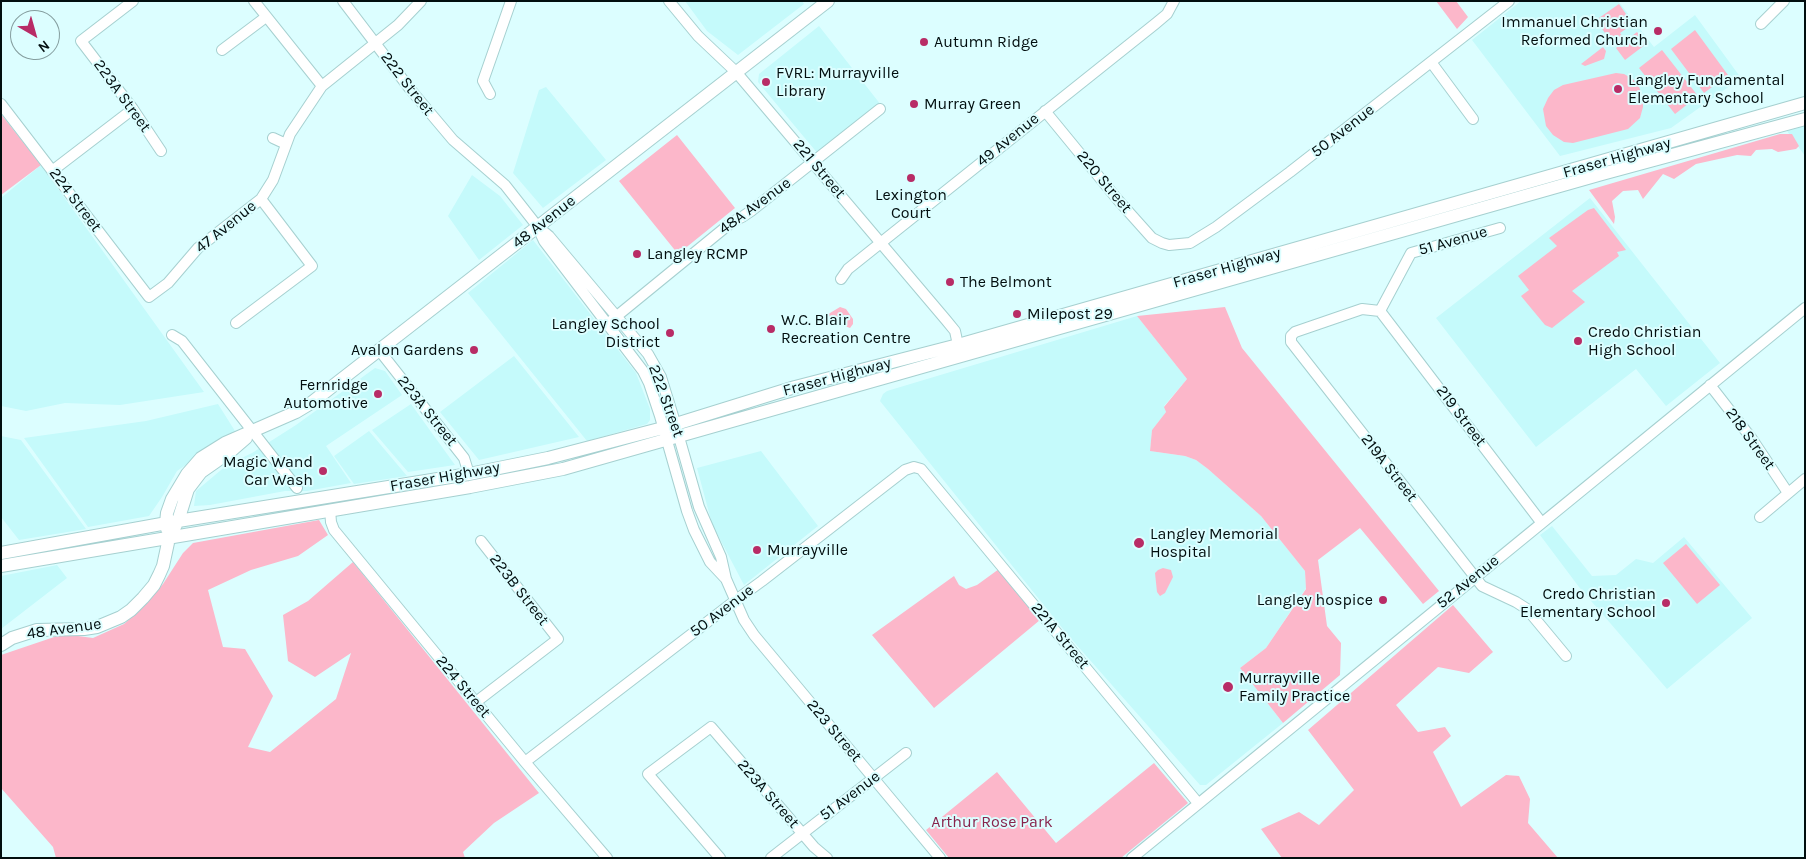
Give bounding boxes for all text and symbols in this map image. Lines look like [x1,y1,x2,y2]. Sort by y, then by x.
north arrow [10,10,60,60]
place label: Immanuel Christian Reformed Church [1501,12,1648,50]
marker: Immanuel Christian Reformed Church [1652,25,1664,37]
place label: Autumn Ridge [934,32,1038,52]
marker: Autumn Ridge [918,36,930,48]
text: N [35,37,53,56]
street label: 222 Street [376,48,438,120]
street label: 223A Street [89,56,155,136]
place label: FVRL: Murrayville Library [776,63,899,101]
place label: Langley Fundamental Elementary School [1628,70,1785,108]
marker: FVRL: Murrayville Library [760,76,772,88]
marker: Langley Fundamental Elementary School [1612,83,1624,95]
place label: Murray Green [924,94,1021,114]
marker: Murray Green [908,98,920,110]
street label: 50 Avenue [1308,100,1378,162]
street label: 49 Avenue [973,109,1043,171]
street label: Fraser Highway [1561,133,1673,183]
street label: 221 Street [789,135,849,203]
street label: 220 Street [1072,147,1136,217]
street label: 224 Street [45,164,105,236]
marker: Lexington Court [905,172,917,184]
street label: 48A Avenue [715,173,795,239]
place label: Lexington Court [875,185,947,223]
street label: 48 Avenue [508,191,580,253]
street label: 47 Avenue [192,197,260,257]
street label: 51 Avenue [1416,222,1490,260]
street label: Fraser Highway [1171,243,1283,293]
place label: Langley RCMP [647,244,748,264]
marker: Langley RCMP [631,248,643,260]
place label: The Belmont [960,272,1052,292]
marker: The Belmont [944,276,956,288]
place label: Milepost 29 [1027,304,1113,324]
marker: Milepost 29 [1011,308,1023,320]
place label: W.C. Blair Recreation Centre [781,310,911,348]
place label: Langley School District [552,314,660,352]
place label: Credo Christian High School [1588,322,1702,360]
marker: W.C. Blair Recreation Centre [765,323,777,335]
marker: Langley School District [664,327,676,339]
marker: Credo Christian High School [1572,335,1584,347]
place label: Avalon Gardens [351,340,464,360]
marker: Avalon Gardens [468,344,480,356]
street label: Fraser Highway [781,353,893,401]
street label: 222 Street [644,362,688,440]
street label: 223A Street [393,372,461,450]
place label: Fernridge Automotive [284,375,368,413]
street label: 219 Street [1432,382,1490,450]
marker: Fernridge Automotive [372,388,384,400]
street label: 218 Street [1721,404,1779,474]
street label: 219A Street [1357,430,1421,506]
place label: Magic Wand Car Wash [223,452,313,490]
street label: Fraser Highway [389,458,501,496]
marker: Magic Wand Car Wash [317,465,329,477]
place label: Langley Memorial Hospital [1150,524,1278,562]
marker: Langley Memorial Hospital [1132,536,1146,550]
place label: Murrayville [767,540,848,560]
marker: Murrayville [751,544,763,556]
street label: 223B Street [485,550,553,630]
street label: 52 Avenue [1433,551,1503,613]
street label: 50 Avenue [686,581,758,641]
place label: Credo Christian Elementary School [1520,584,1656,622]
place label: Langley hospice [1257,590,1373,610]
marker: Langley hospice [1377,594,1389,606]
marker: Credo Christian Elementary School [1660,597,1672,609]
street label: 221A Street [1027,599,1093,673]
street label: 48 Avenue [25,614,103,644]
street label: 224 Street [431,652,495,722]
place label: Murrayville Family Practice [1239,668,1350,706]
marker: Murrayville Family Practice [1221,680,1235,694]
street label: 223 Street [802,696,866,766]
street label: 223A Street [733,756,803,832]
street label: 51 Avenue [816,767,884,825]
park label: Arthur Rose Park [931,812,1053,832]

